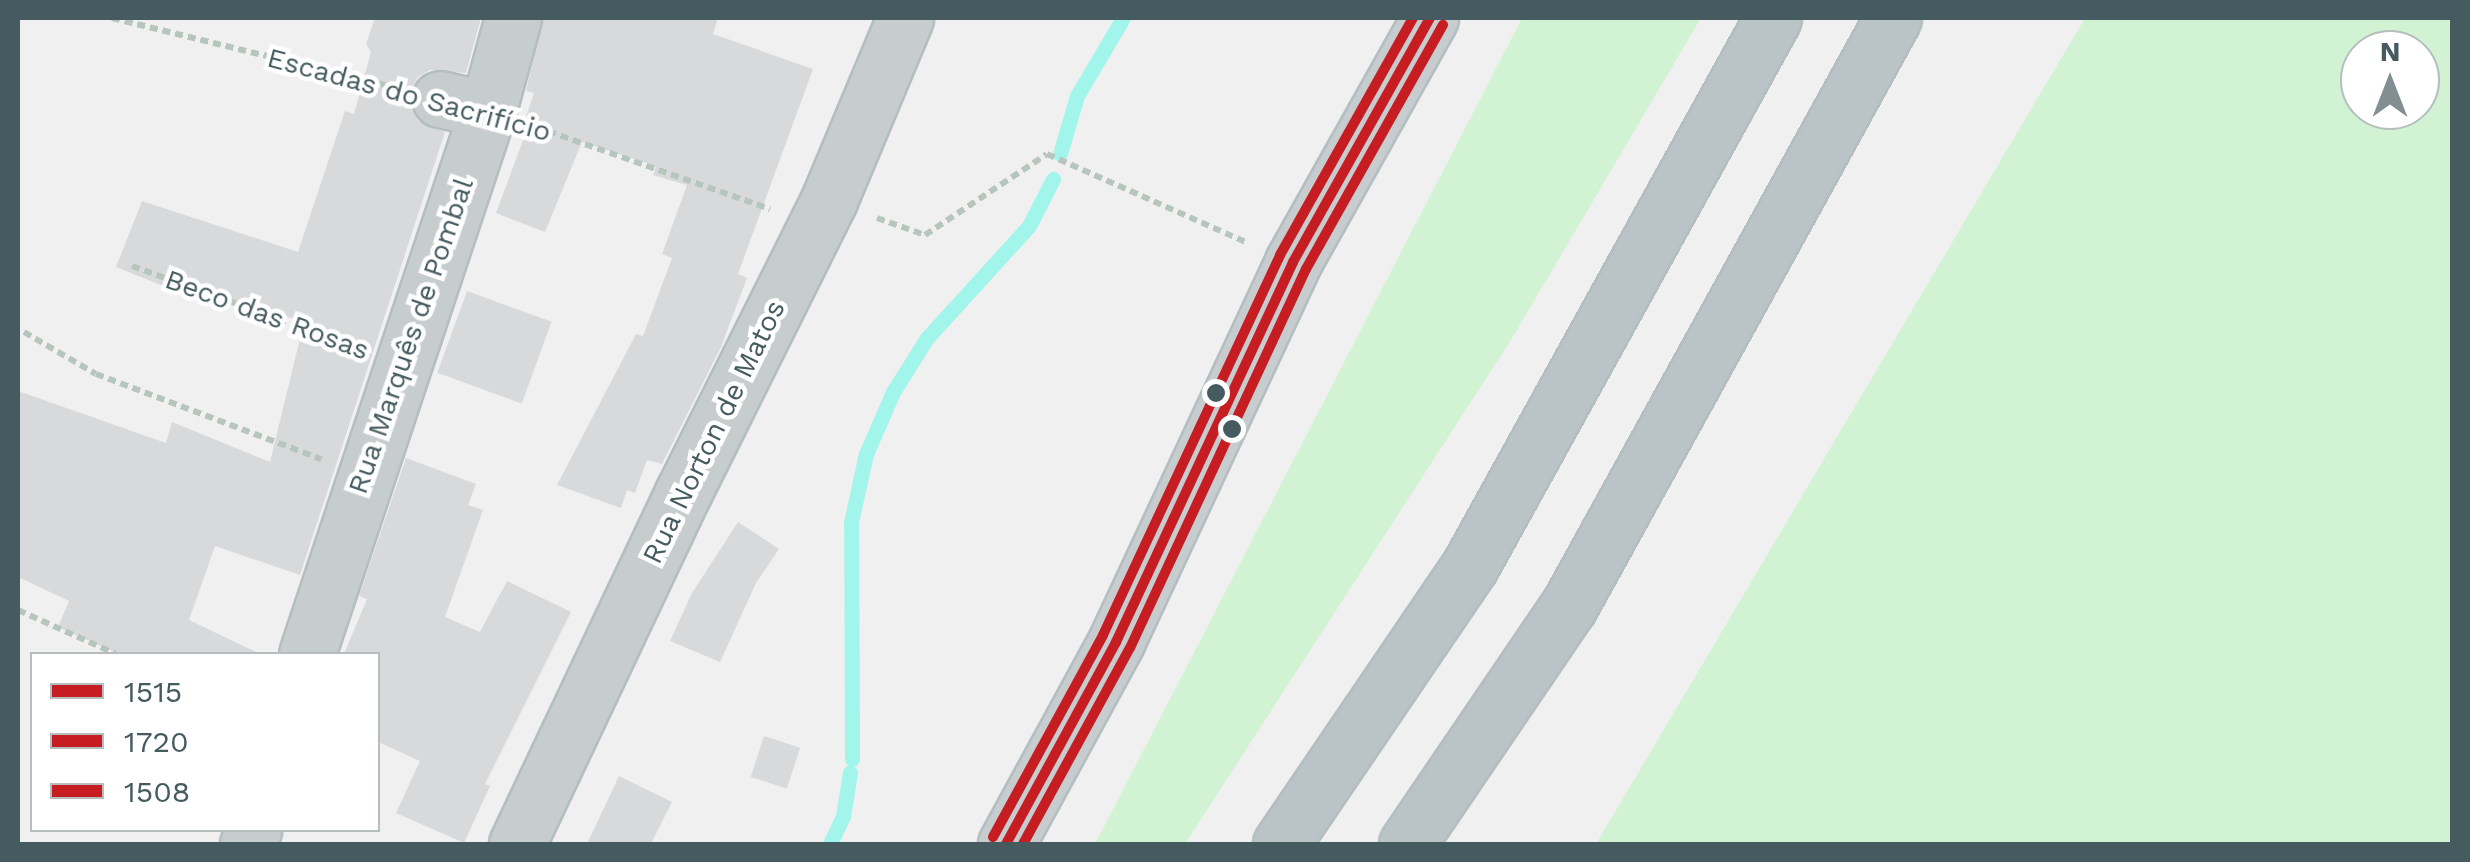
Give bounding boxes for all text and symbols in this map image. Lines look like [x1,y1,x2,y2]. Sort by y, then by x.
north arrow [2340,30,2440,130]
text: N [2380,35,2400,68]
street label: Escadas do Sacrifício [264,41,554,149]
street label: Rua Marquês de Pombal [341,173,481,499]
street label: Beco das Rosas [160,263,374,367]
street label: Rua Norton de Matos [635,294,793,570]
unlabelled marker [1206,383,1226,403]
unlabelled marker [1222,419,1242,439]
legend [30,652,380,832]
text: 1515 [124,674,182,709]
text: 1720 [124,724,189,759]
text: 1508 [124,774,190,809]

